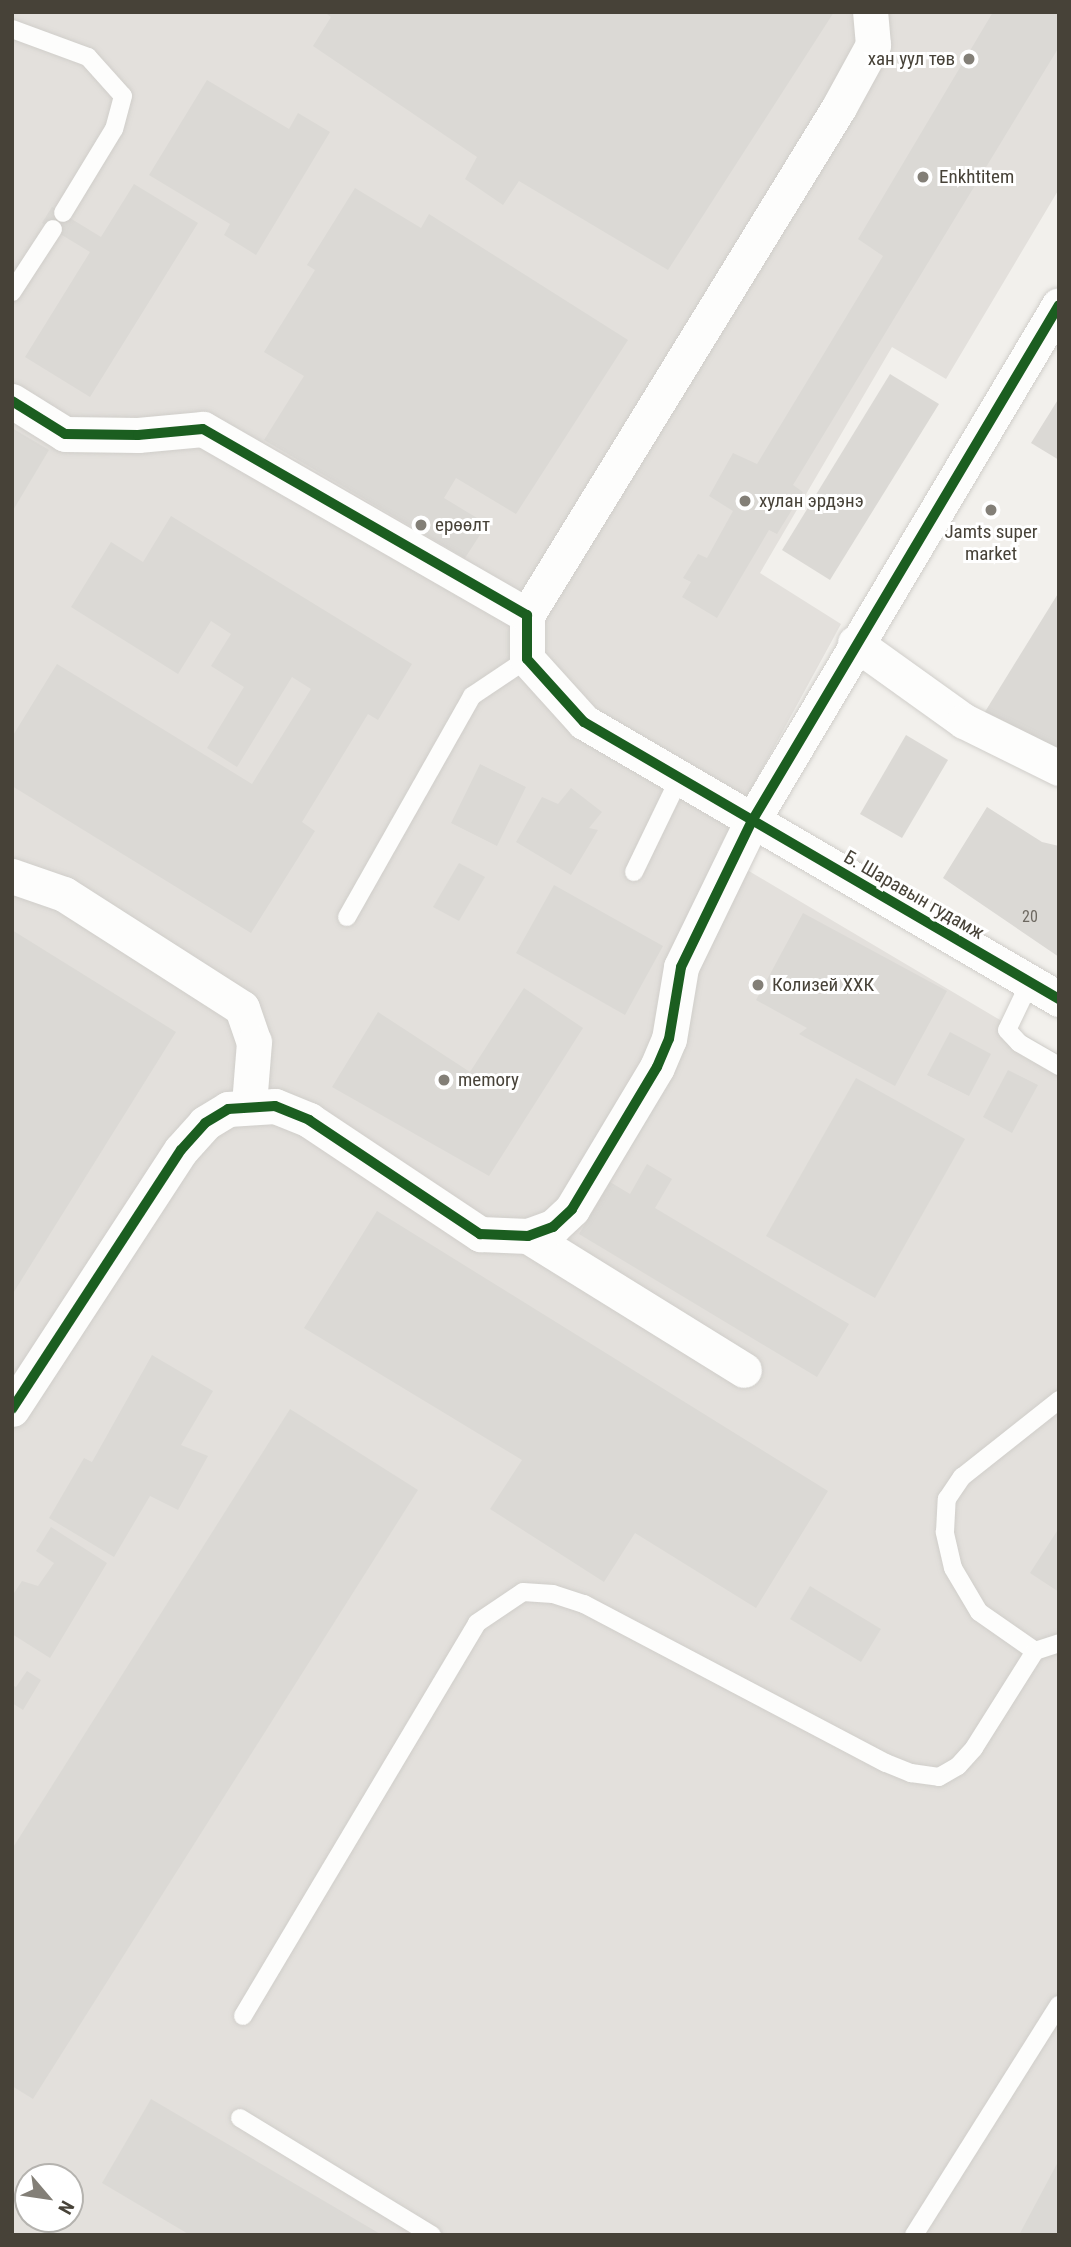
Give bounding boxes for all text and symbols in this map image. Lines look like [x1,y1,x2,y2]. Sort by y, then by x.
place label: хан уул төв [868,48,955,70]
marker: хан уул төв [961,51,977,67]
place label: Enkhtitem [939,166,1014,188]
marker: Enkhtitem [913,167,933,187]
place label: хулан эрдэнэ [759,490,864,512]
marker: хулан эрдэнэ [737,493,753,509]
marker: Jamts super market [983,502,999,518]
place label: ерөөлт [435,514,490,536]
marker: ерөөлт [413,517,429,533]
place label: Jamts super market [944,521,1038,565]
street label: Б. Шаравын гудамж [840,846,988,944]
house number: 20 [1022,907,1038,927]
place label: Колизей ХХК [772,974,874,996]
marker: Колизей ХХК [750,977,766,993]
place label: memory [458,1069,519,1091]
marker: memory [436,1072,452,1088]
north arrow [14,2163,84,2233]
text: N [53,2197,79,2218]

